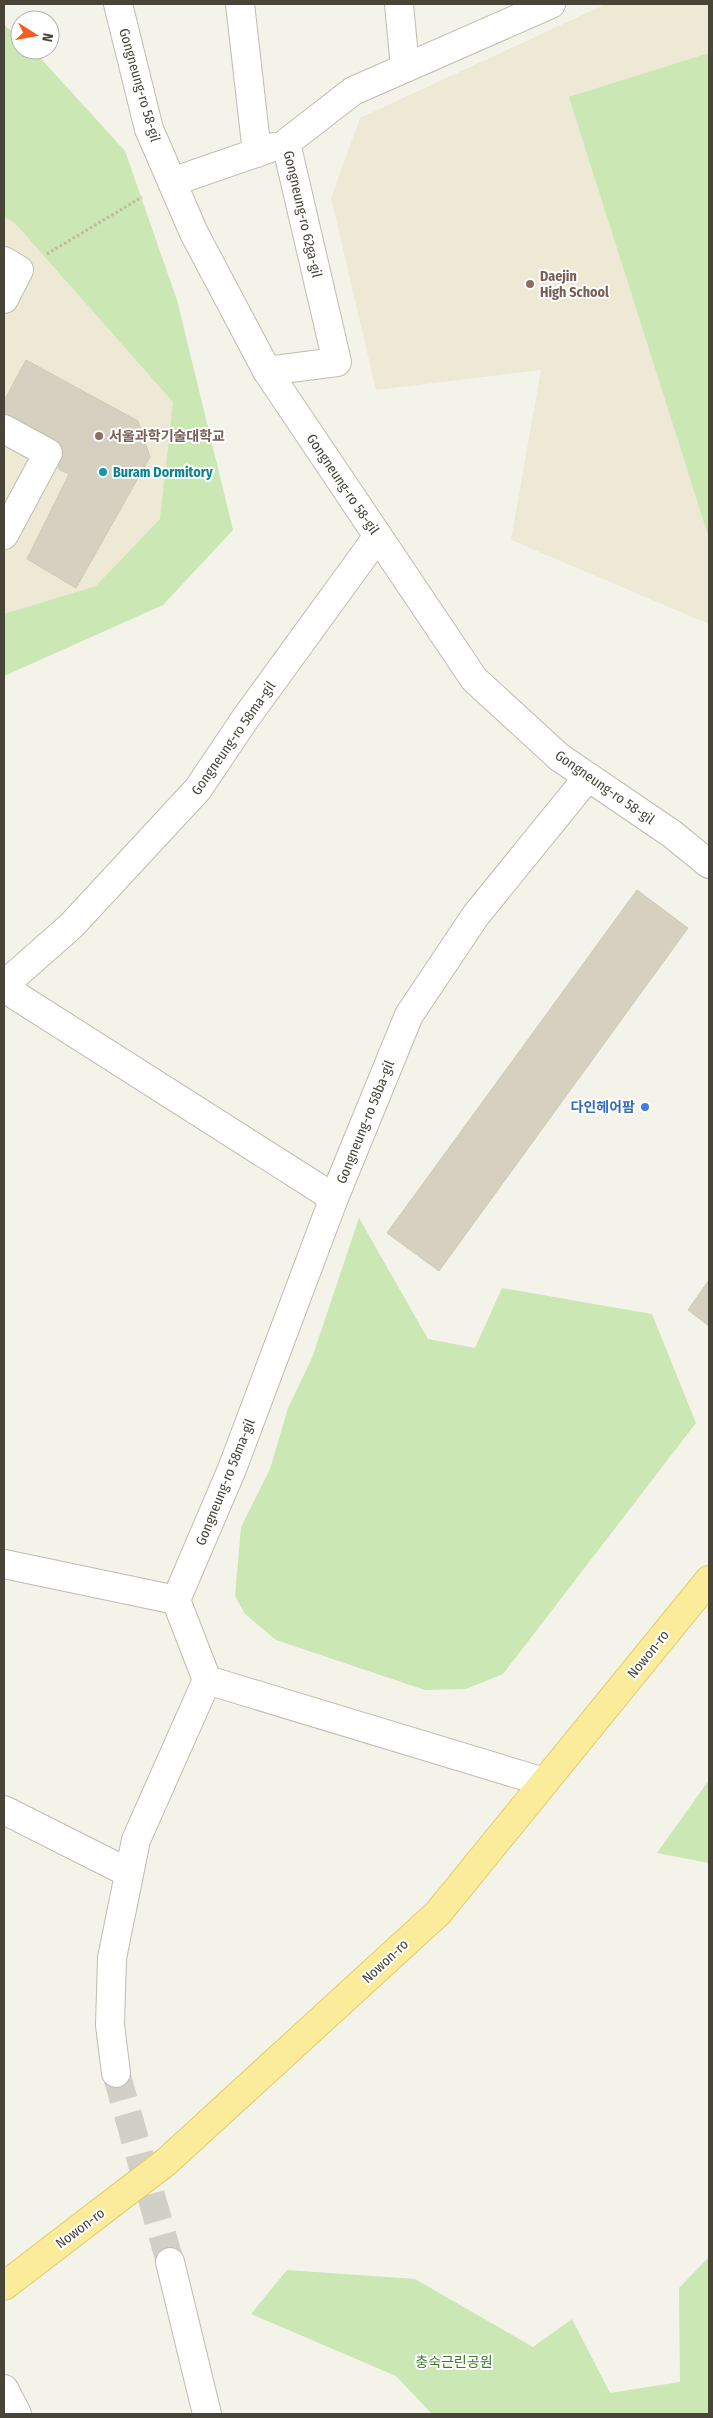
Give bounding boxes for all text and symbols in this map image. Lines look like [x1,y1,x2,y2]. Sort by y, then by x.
north arrow [10,10,60,60]
street label: Gongneung-ro 58-gil [115,26,164,144]
text: N [38,32,56,43]
street label: Gongneung-ro 62ga-gil [280,149,325,280]
place label: Daejin High School [540,268,609,301]
marker: Daejin High School [524,278,536,290]
place label: 서울과학기술대학교 [109,428,225,445]
marker: 서울과학기술대학교 [93,430,105,442]
street label: Gongneung-ro 58-gil [303,431,383,538]
place label: Buram Dormitory [113,464,213,481]
marker: Buram Dormitory [97,466,109,478]
street label: Gongneung-ro 58ma-gil [188,678,279,798]
street label: Gongneung-ro 58-gil [552,747,658,828]
street label: Gongneung-ro 58ba-gil [333,1058,398,1186]
place label: 다인헤어팜 [571,1099,635,1116]
marker: 다인헤어팜 [639,1101,651,1113]
street label: Gongneung-ro 58ma-gil [192,1416,259,1548]
street label: Nowon-ro [624,1627,673,1682]
street label: Nowon-ro [359,1936,412,1987]
street label: Nowon-ro [52,2205,108,2252]
park label: 충숙근린공원 [415,2354,493,2371]

